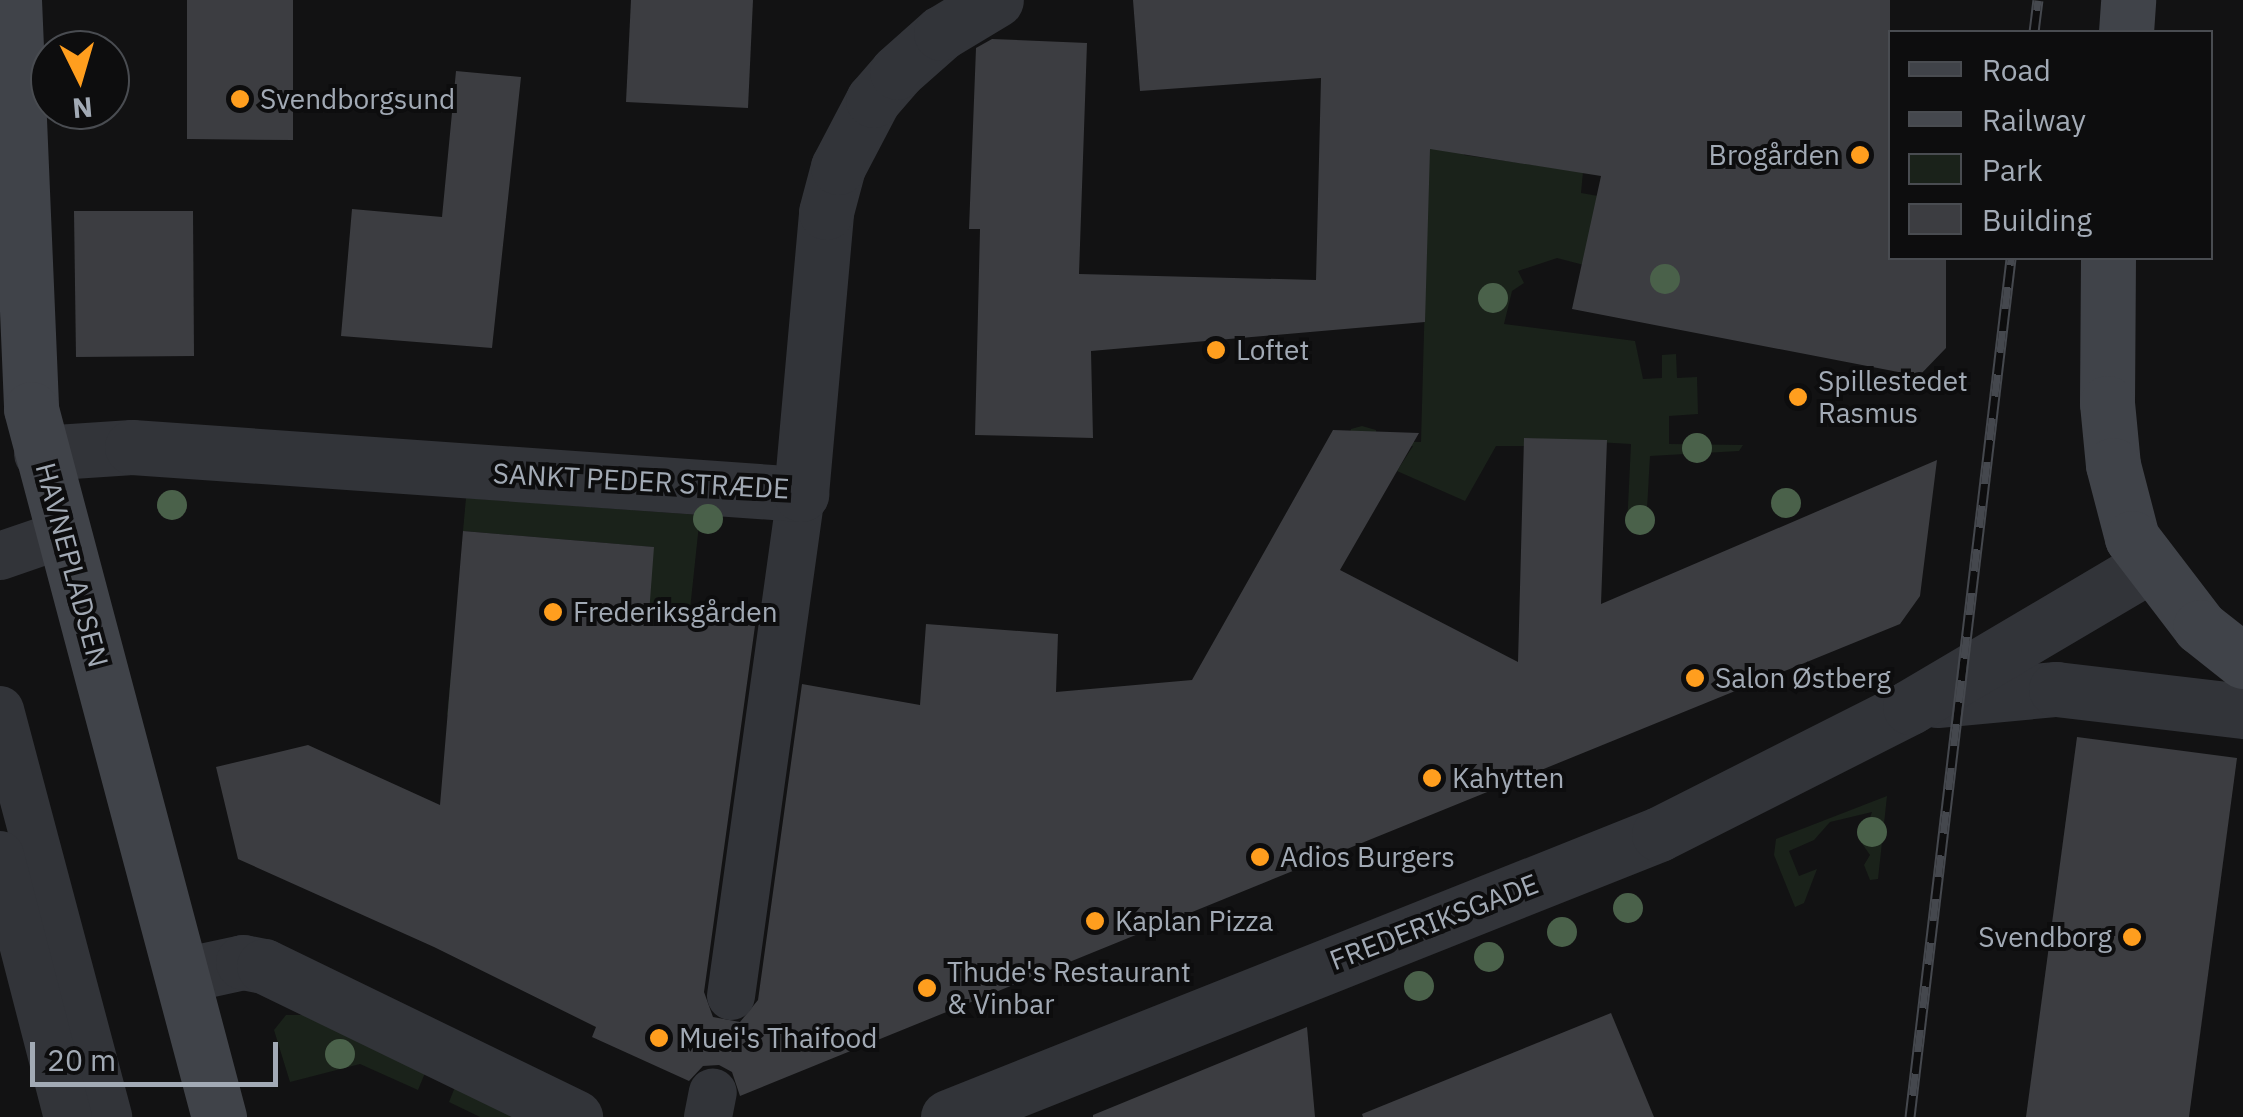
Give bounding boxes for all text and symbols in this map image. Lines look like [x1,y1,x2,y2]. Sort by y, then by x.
north arrow [30,30,130,130]
legend [1888,30,2213,260]
text: Road [1982,50,2051,89]
place label: Svendborgsund [260,82,455,116]
marker: Svendborgsund [229,88,251,110]
text: N [71,89,94,128]
text: Railway [1982,100,2086,139]
place label: Brogården [1709,138,1840,172]
marker: Brogården [1849,144,1871,166]
text: Park [1982,150,2043,189]
text: Building [1982,200,2092,239]
place label: Loftet [1236,333,1309,367]
marker: Loftet [1205,339,1227,361]
place label: Spillestedet Rasmus [1818,364,1968,430]
marker: Spillestedet Rasmus [1787,386,1809,408]
street label: SANKT PEDER STRÆDE [492,456,790,506]
street label: HAVNEPLADSEN [29,459,115,671]
place label: Frederiksgården [573,595,778,629]
marker: Frederiksgården [542,601,564,623]
place label: Salon Østberg [1715,661,1891,695]
marker: Salon Østberg [1684,667,1706,689]
place label: Kahytten [1452,761,1565,795]
marker: Kahytten [1421,767,1443,789]
place label: Adios Burgers [1280,840,1455,874]
marker: Adios Burgers [1249,846,1271,868]
street label: FREDERIKSGADE [1325,867,1543,977]
place label: Kaplan Pizza [1115,904,1274,938]
marker: Kaplan Pizza [1084,910,1106,932]
place label: Svendborg [1978,920,2112,954]
marker: Svendborg [2121,926,2143,948]
place label: Thude's Restaurant & Vinbar [947,955,1191,1021]
marker: Thude's Restaurant & Vinbar [916,977,938,999]
place label: Muei's Thaifood [679,1021,877,1055]
scale bar [35,1022,282,1084]
marker: Muei's Thaifood [648,1027,670,1049]
text: 20 m [47,1040,116,1079]

